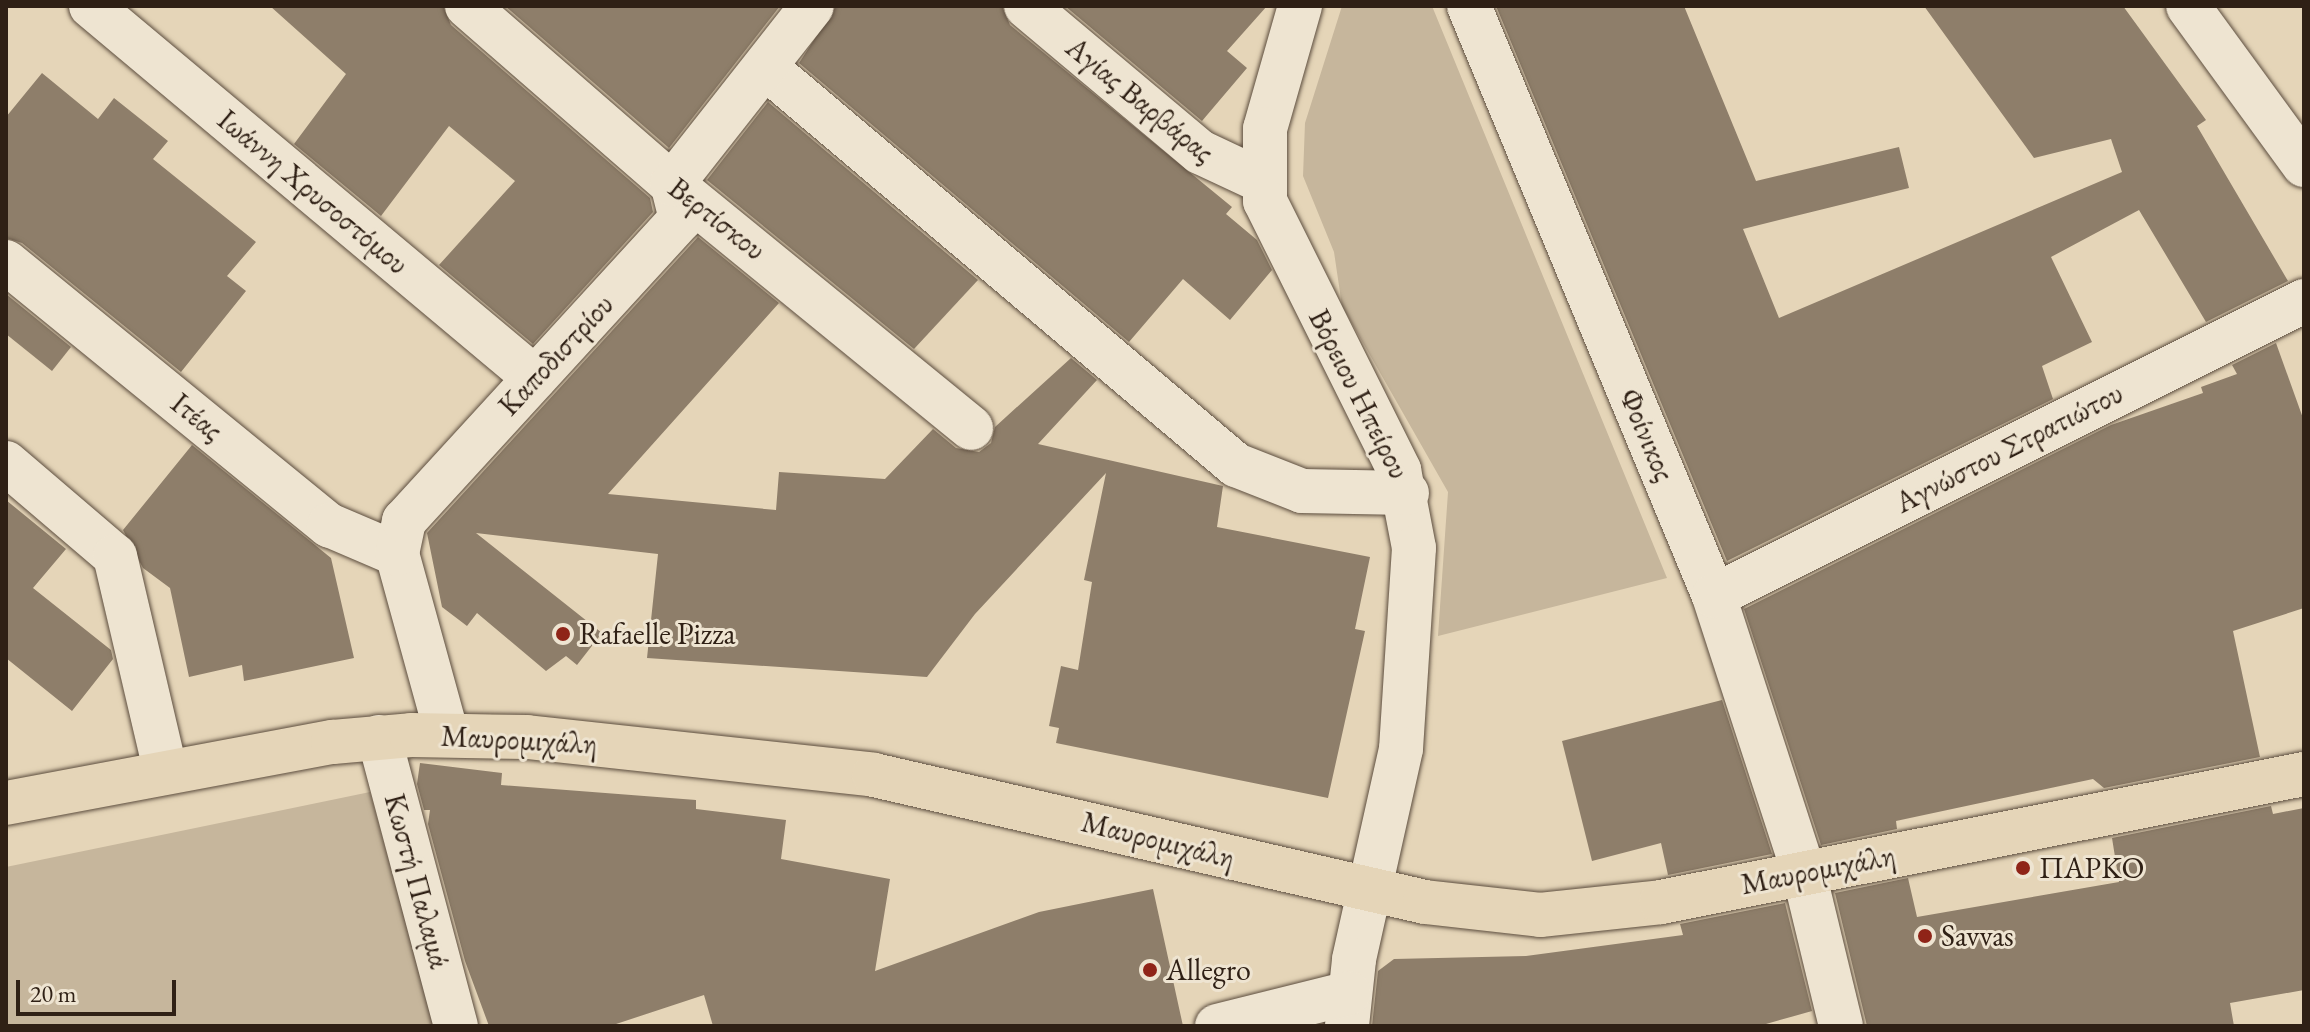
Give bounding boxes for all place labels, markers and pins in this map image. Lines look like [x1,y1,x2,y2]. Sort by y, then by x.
place label: Rafaelle Pizza [579,616,735,652]
marker: Rafaelle Pizza [554,625,572,643]
place label: ΠΑΡΚΟ [2039,850,2144,886]
marker: ΠΑΡΚΟ [2014,859,2032,877]
place label: Savvas [1941,918,2014,954]
marker: Savvas [1916,927,1934,945]
place label: Allegro [1166,952,1251,988]
marker: Allegro [1141,961,1159,979]

